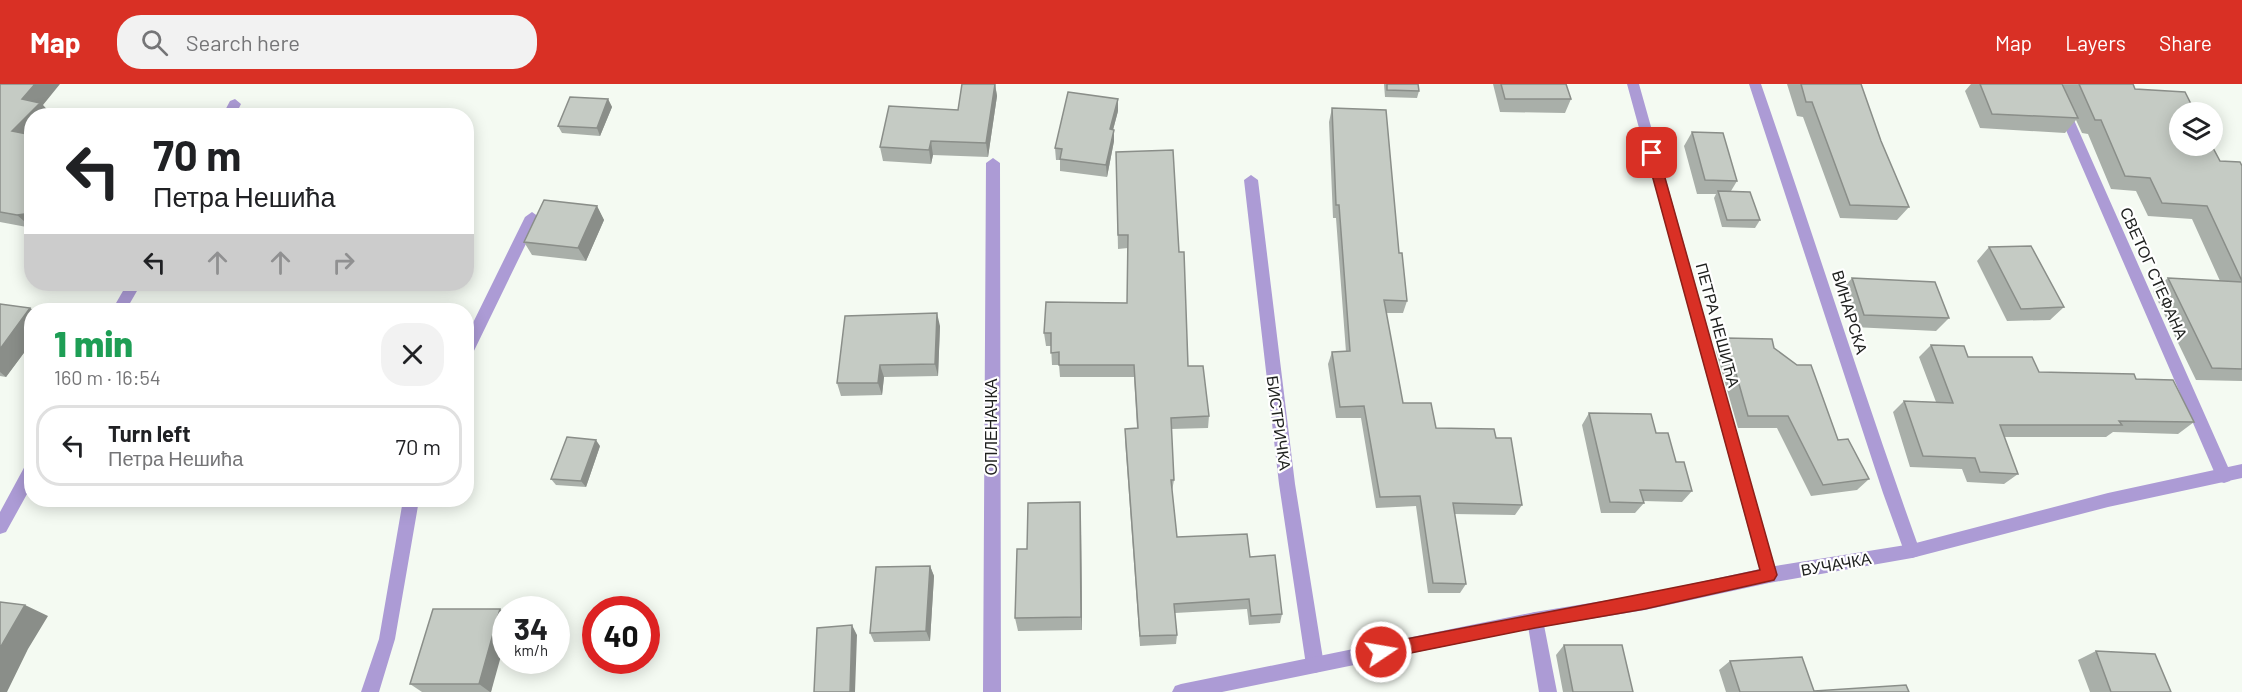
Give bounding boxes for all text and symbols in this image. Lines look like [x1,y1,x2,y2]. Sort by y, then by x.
search box [117,15,537,69]
text: Map [30,25,81,59]
icon: search [138,26,171,59]
text: Search here [186,29,300,55]
text: Map [1995,30,2032,55]
text: Layers [2065,30,2126,55]
text: Share [2159,30,2212,55]
map controls [2169,102,2223,156]
button: layers [2169,102,2223,156]
pin [1626,127,1677,178]
text: 70 m [153,129,241,179]
icon: left [54,132,132,210]
icon: arrive [1635,136,1668,169]
text: Петра Нешића [153,180,336,212]
street label: СВЕТОГ СТЕФАНА [2117,204,2192,342]
icon: left [138,246,171,279]
icon: ahead [201,246,234,279]
icon: ahead [264,246,297,279]
icon: right [327,246,360,279]
street label: ПЕТРА НЕШИЋА [1693,261,1744,390]
street label: ВИНАРСКА [1829,268,1872,356]
text: 1 min [54,321,133,364]
button: close [381,323,444,386]
text: 160 m · 16:54 [54,365,161,389]
street label: БИСТРИЧКА [1263,374,1296,472]
street label: ОПЛЕНАЧКА [981,378,1000,475]
text: Turn left [108,420,191,446]
icon: left [57,429,90,462]
text: 70 m [396,433,441,459]
text: Петра Нешића [108,446,243,470]
street label: ВУЧАЧКА [1799,548,1873,579]
speed limit sign: 40 [582,596,660,674]
text: 34 [514,610,548,646]
position arrow [1349,620,1413,684]
text: km/h [514,641,548,659]

